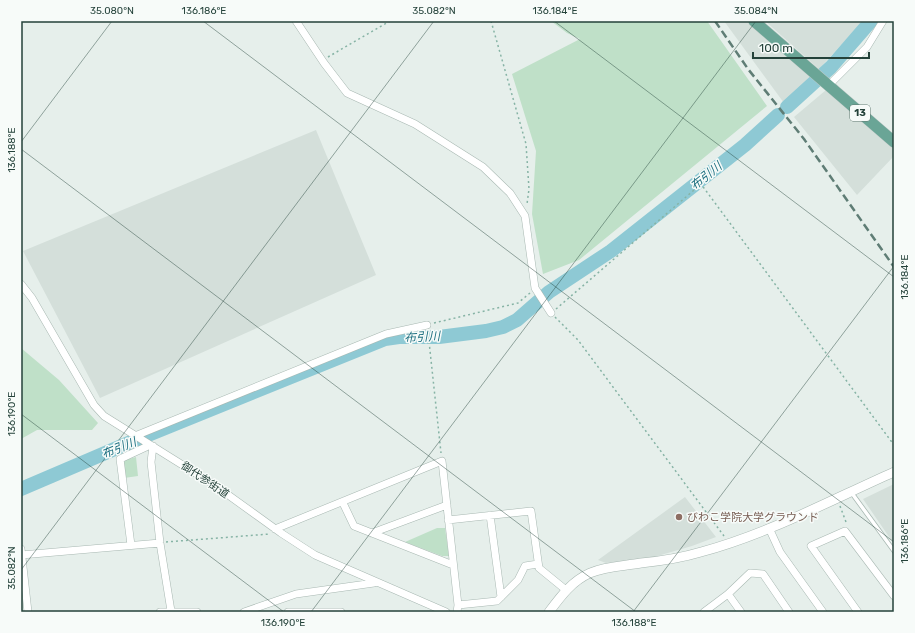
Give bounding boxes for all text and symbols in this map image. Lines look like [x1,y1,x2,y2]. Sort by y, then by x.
text: 35.080°N [90,5,134,17]
text: 136.186°E [182,5,226,17]
text: 35.082°N [412,5,456,17]
text: 136.184°E [533,5,577,17]
text: 35.084°N [734,5,778,17]
scale bar [753,34,869,60]
text: 100 m [759,41,793,55]
road number: 13 [850,105,870,121]
text: 136.188°E [6,127,18,173]
water label: 布引川 [688,158,726,193]
text: 136.184°E [899,255,911,299]
water label: 布引川 [404,329,442,345]
text: 136.190°E [6,392,18,436]
water label: 布引川 [100,434,140,461]
street label: 御代参街道 [178,459,231,501]
place label: びわこ学院大学グラウンド [687,511,819,524]
marker: びわこ学院大学グラウンド [674,512,684,522]
text: 136.186°E [899,519,911,563]
text: 35.082°N [6,546,18,590]
text: 136.190°E [261,617,305,629]
text: 136.188°E [611,617,657,629]

